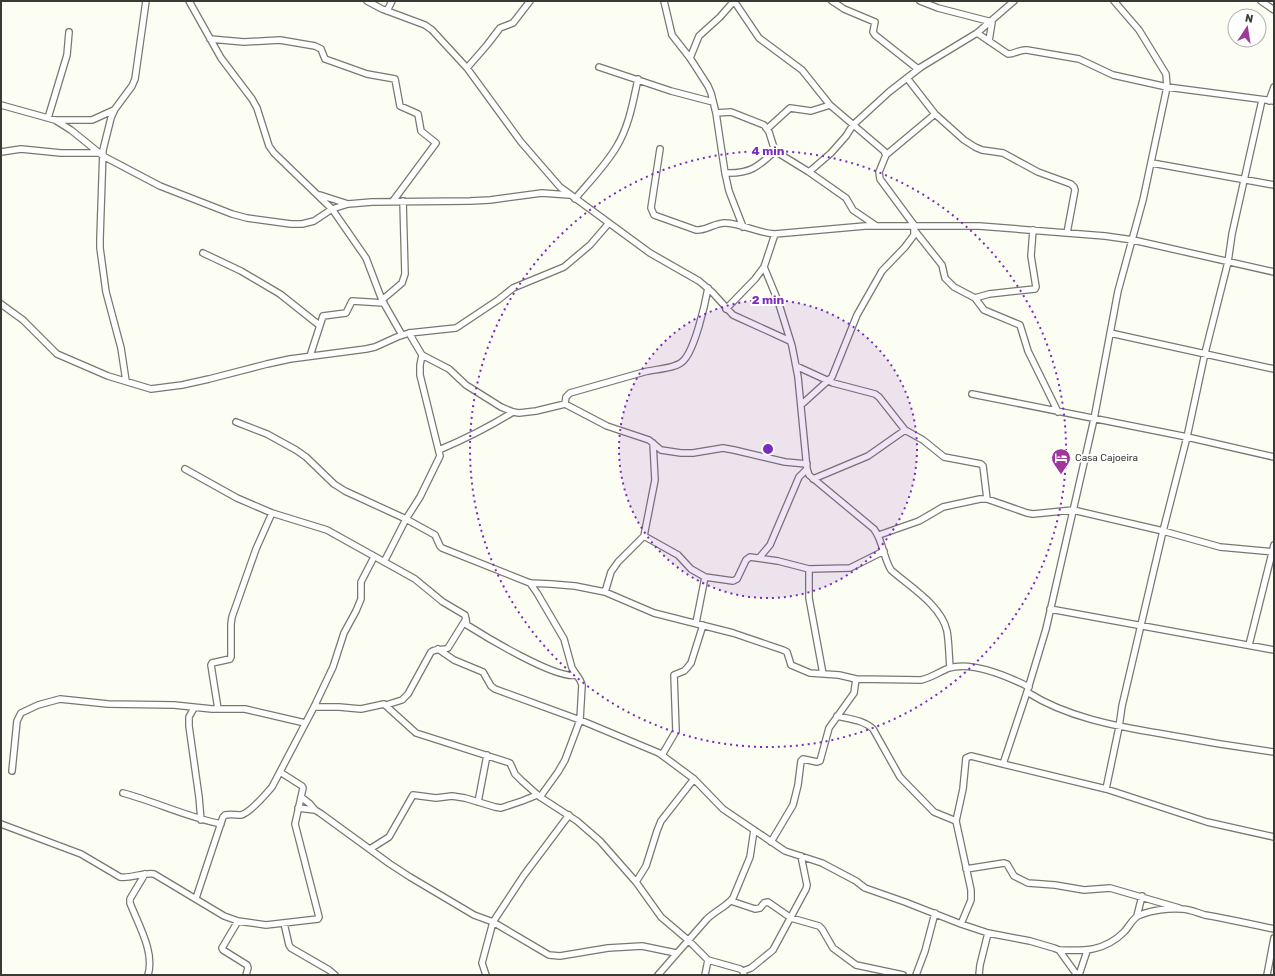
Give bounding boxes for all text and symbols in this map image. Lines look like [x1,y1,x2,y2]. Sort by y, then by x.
north arrow [1227,8,1267,48]
text: N [1244,12,1254,26]
text: 4 min [752,144,785,158]
text: 2 min [752,293,785,307]
centre of rings [761,442,775,456]
hotel icon: Casa Cajoeira [1050,447,1072,475]
place label: Casa Cajoeira [1075,452,1138,464]

